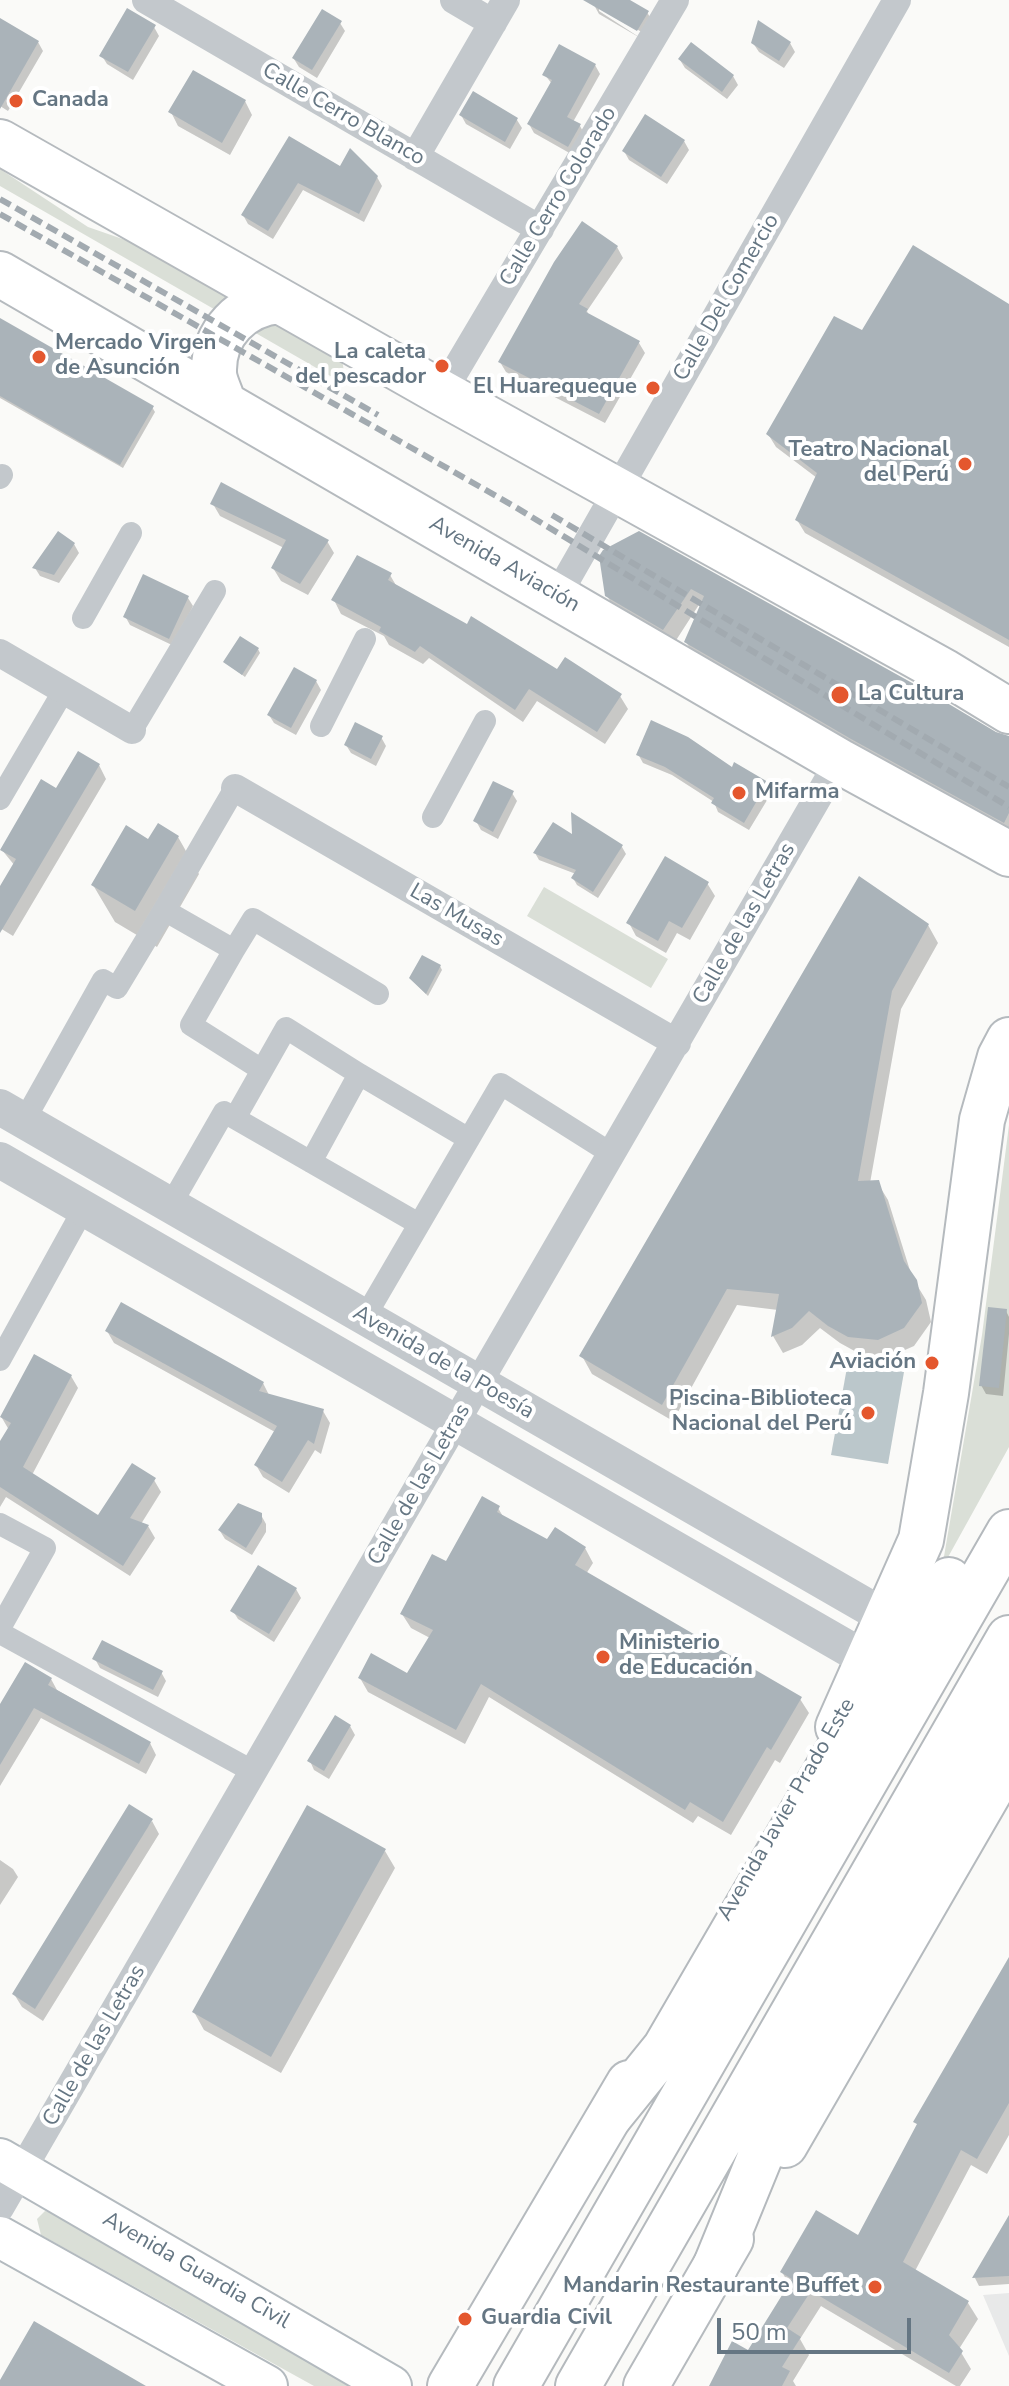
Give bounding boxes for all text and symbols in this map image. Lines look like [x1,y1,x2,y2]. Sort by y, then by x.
street label: Calle Cerro Blanco [257,58,429,172]
place label: Canada [32,88,109,114]
marker: Canada [7,92,25,110]
street label: Calle Cerro Colorado [495,102,623,292]
street label: Calle Del Comercio [668,210,786,386]
place label: Mercado Virgen de Asunción [55,331,216,382]
place label: La caleta del pescador [295,340,426,392]
marker: Mercado Virgen de Asunción [30,348,48,366]
marker: La caleta del pescador [433,357,451,375]
place label: El Huarequeque [473,375,637,401]
marker: El Huarequeque [644,379,662,397]
place label: Teatro Nacional del Perú [789,438,949,490]
marker: Teatro Nacional del Perú [956,455,974,473]
street label: Avenida Aviación [424,511,584,619]
place label: La Cultura [858,682,964,708]
marker: La Cultura [829,684,851,706]
place label: Mifarma [755,780,840,806]
marker: Mifarma [730,784,748,802]
street label: Calle de las Letras [688,839,802,1009]
street label: Las Musas [404,879,508,953]
street label: Avenida de la Poesía [348,1300,538,1426]
place label: Aviación [829,1350,916,1376]
marker: Aviación [923,1354,941,1372]
place label: Piscina-Biblioteca Nacional del Perú [669,1387,852,1438]
street label: Calle de las Letras [363,1400,477,1570]
marker: Piscina-Biblioteca Nacional del Perú [859,1404,877,1422]
place label: Ministerio de Educación [619,1631,753,1682]
marker: Ministerio de Educación [594,1648,612,1666]
street label: Avenida Javier Prado Este [712,1694,862,1926]
street label: Calle de las Letras [38,1961,152,2131]
street label: Avenida Guardia Civil [98,2207,294,2335]
place label: Mandarin Restaurante Buffet [563,2274,859,2300]
marker: Mandarin Restaurante Buffet [866,2278,884,2296]
scale bar [721,2302,915,2352]
place label: Guardia Civil [481,2306,612,2332]
marker: Guardia Civil [456,2310,474,2328]
text: 50 m [731,2316,787,2348]

